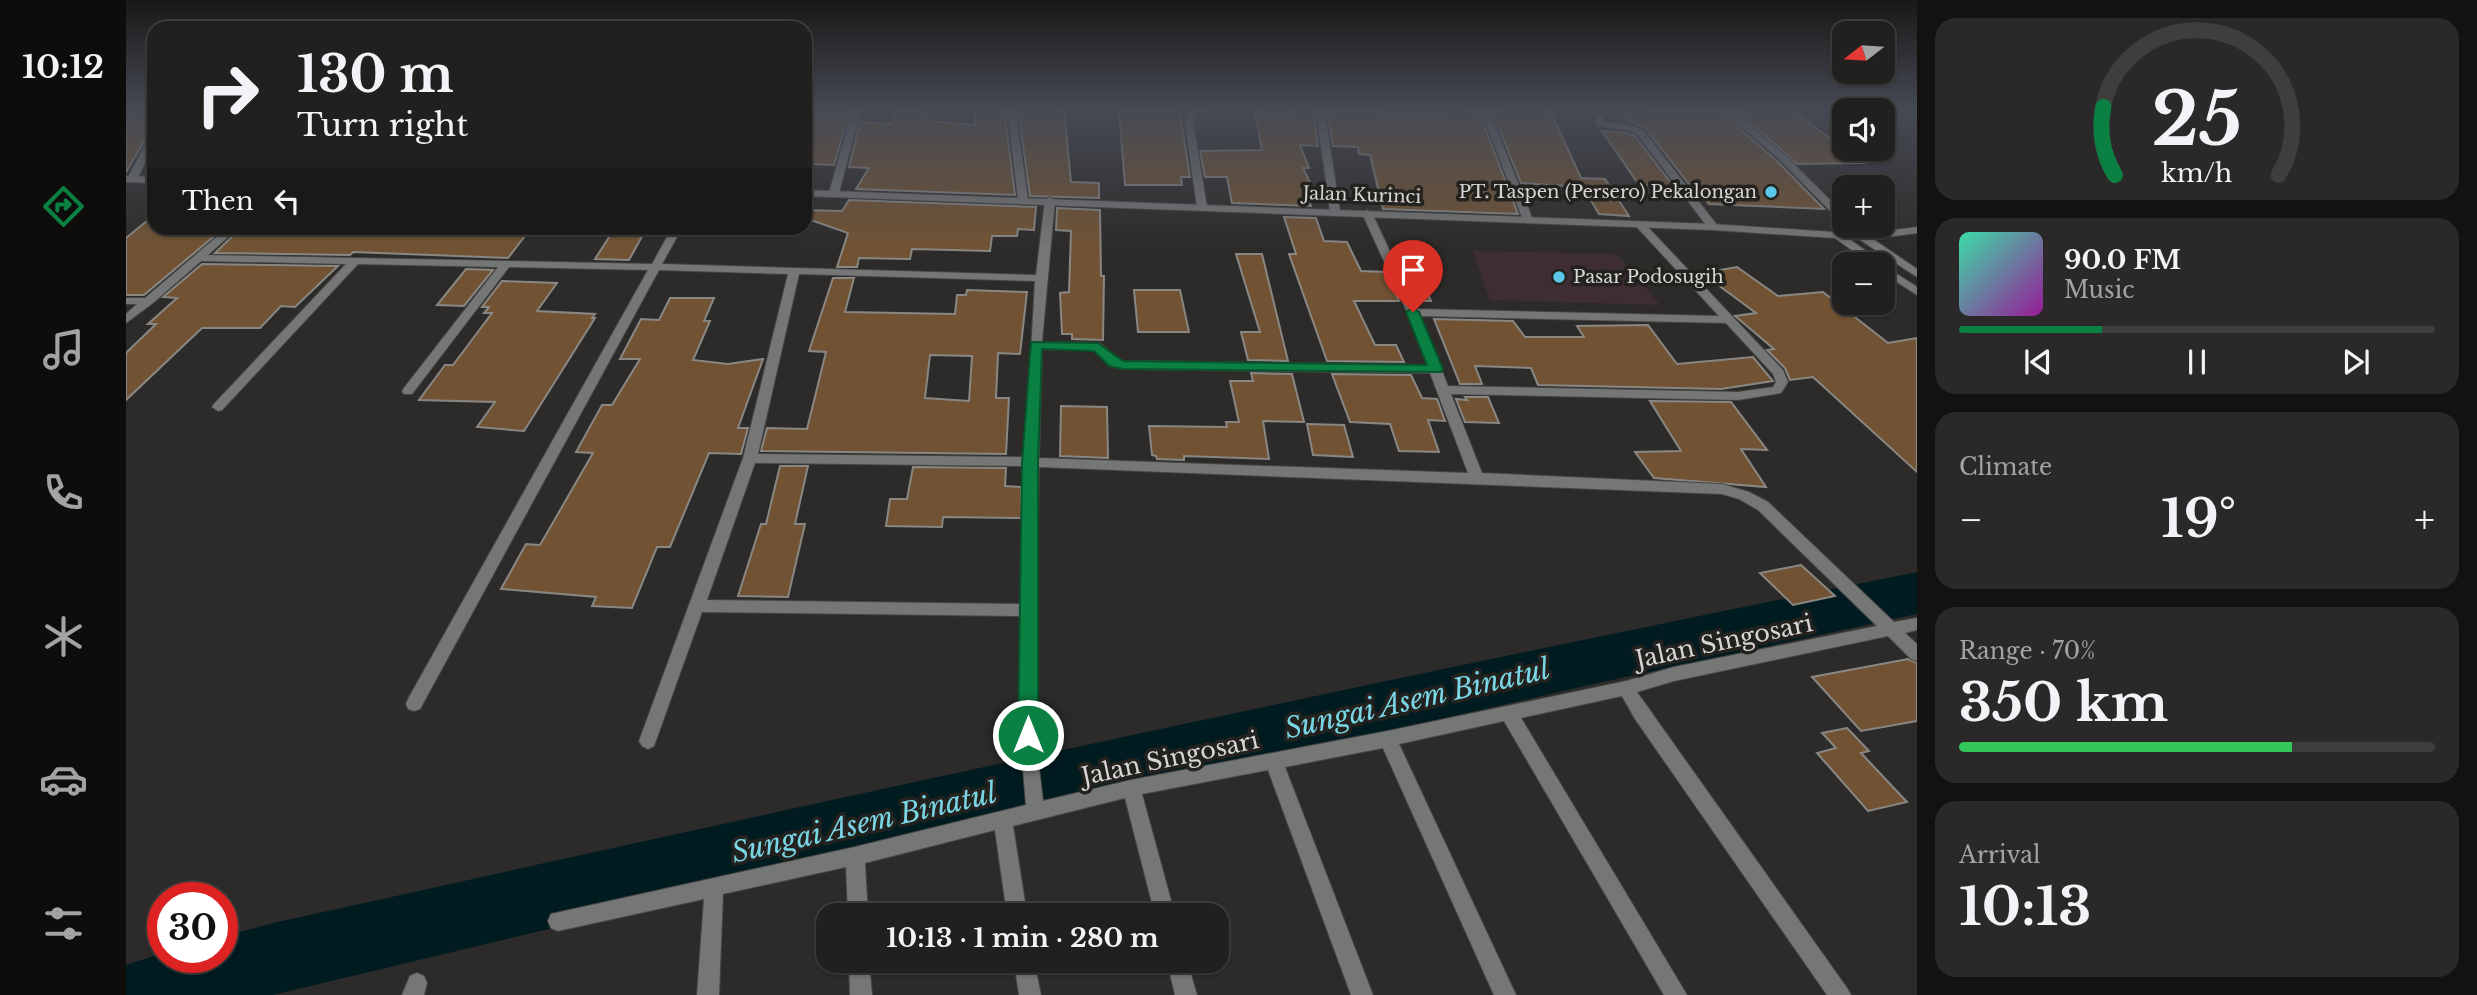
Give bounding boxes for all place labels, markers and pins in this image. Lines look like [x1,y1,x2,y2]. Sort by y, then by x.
place label: PT. Taspen (Persero) Pekalongan [1459,181,1757,203]
marker: PT. Taspen (Persero) Pekalongan [1763,184,1779,200]
pin [1383,240,1443,312]
place label: Pasar Podosugih [1573,266,1724,288]
marker: Pasar Podosugih [1551,269,1567,285]

